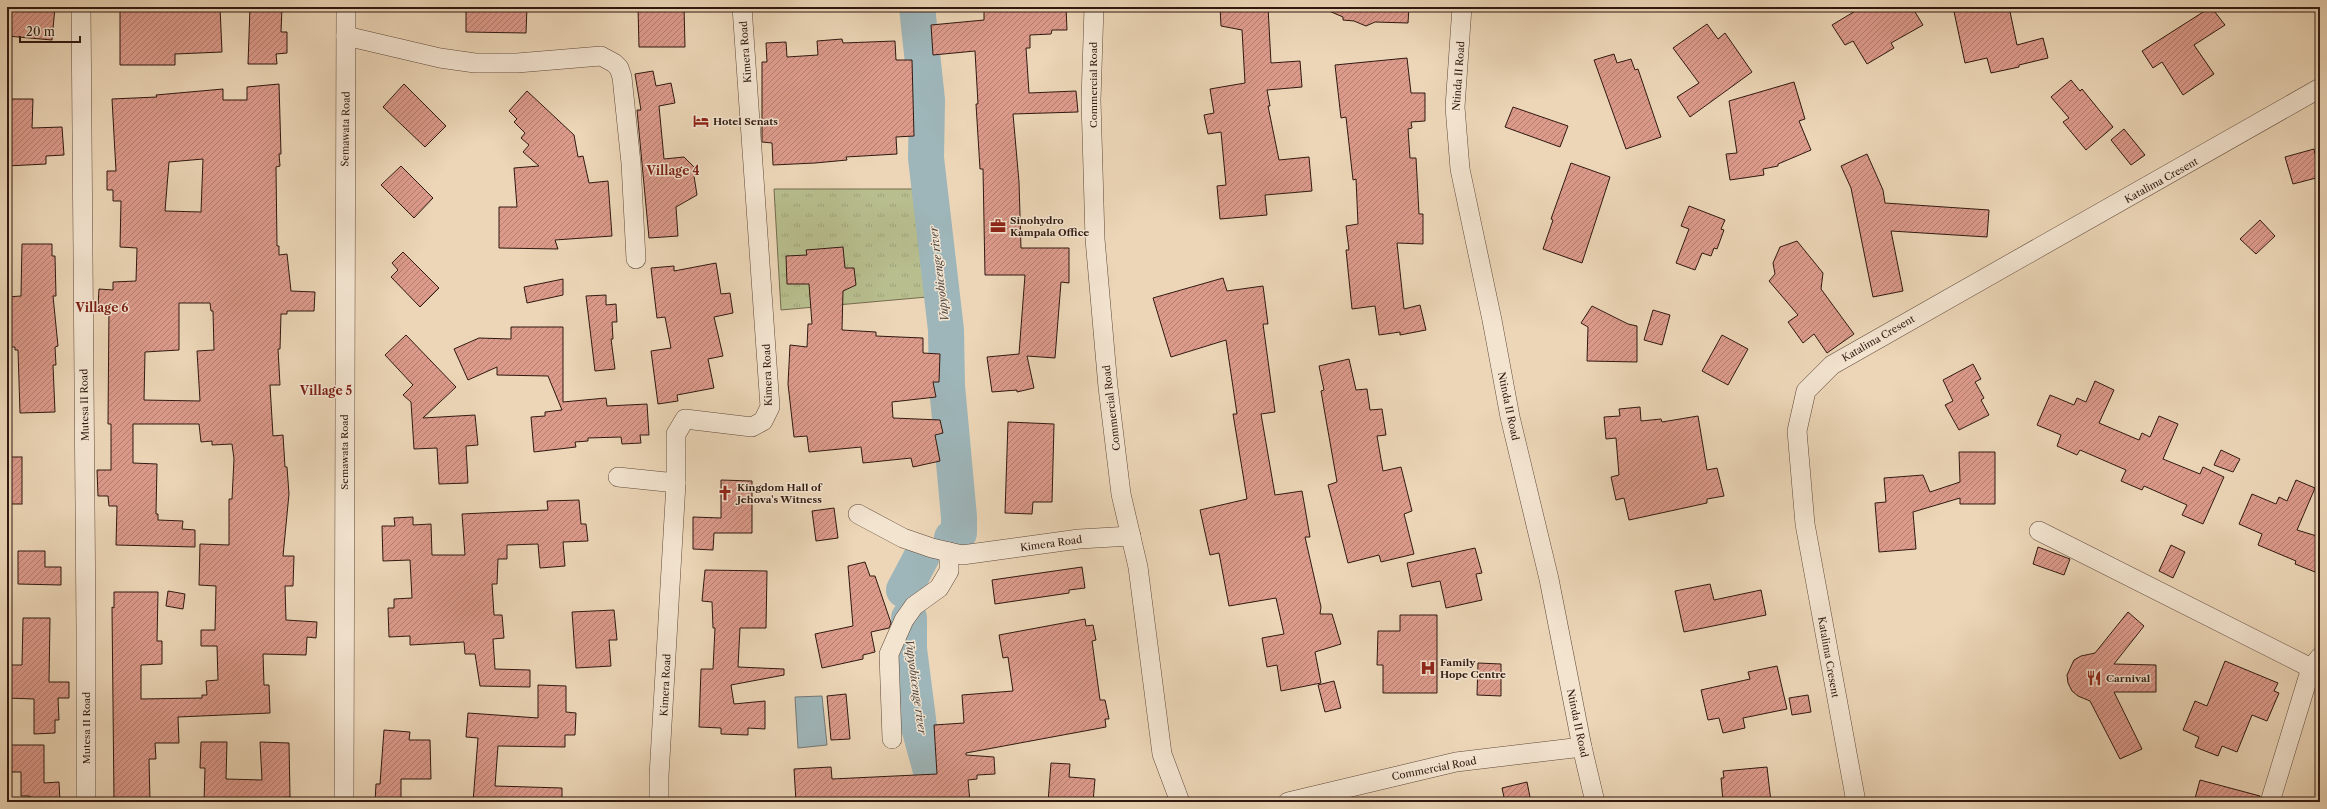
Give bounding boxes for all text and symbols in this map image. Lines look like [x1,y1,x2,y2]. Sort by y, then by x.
scale bar [20,18,80,44]
street label: Kimera Road [737,20,754,84]
text: 20 m [26,24,55,39]
street label: Ntinda II Road [1450,41,1467,111]
street label: Commercial Road [1087,42,1100,128]
street label: Semawata Road [338,91,353,167]
hotel icon: Hotel Senats [692,112,710,130]
place label: Hotel Senats [713,115,778,128]
street label: Katalima Cresent [2122,155,2201,206]
district label: Village 4 [646,163,700,178]
place label: Sinohydro Kampala Office [1010,214,1089,239]
office icon: Sinohydro Kampala Office [989,217,1007,235]
water label: Vupyobicenge river [926,225,952,322]
district label: Village 6 [74,300,129,315]
street label: Katalima Cresent [1839,312,1917,365]
street label: Kimera Road [760,344,775,406]
street label: Commercial Road [1100,364,1123,451]
street label: Mutesa II Road [77,369,92,441]
street label: Ntinda II Road [1495,371,1522,442]
district label: Village 5 [299,383,353,398]
street label: Semawata Road [338,414,351,490]
place label: Kingdom Hall of Jehova's Witness [735,481,823,506]
church icon: Kingdom Hall of Jehova's Witness [716,484,734,502]
street label: Kimera Road [1019,533,1083,554]
street label: Katalima Cresent [1815,616,1842,699]
water label: Vupyobicenge river [902,639,930,736]
street label: Kimera Road [657,654,674,717]
place label: Family Hope Centre [1440,656,1506,681]
hospital icon: Family Hope Centre [1419,659,1437,677]
restaurant icon: Carnival [2085,669,2103,687]
place label: Carnival [2106,672,2151,685]
street label: Ntinda II Road [1564,688,1591,759]
street label: Mutesa II Road [80,692,93,764]
street label: Commercial Road [1391,754,1478,783]

